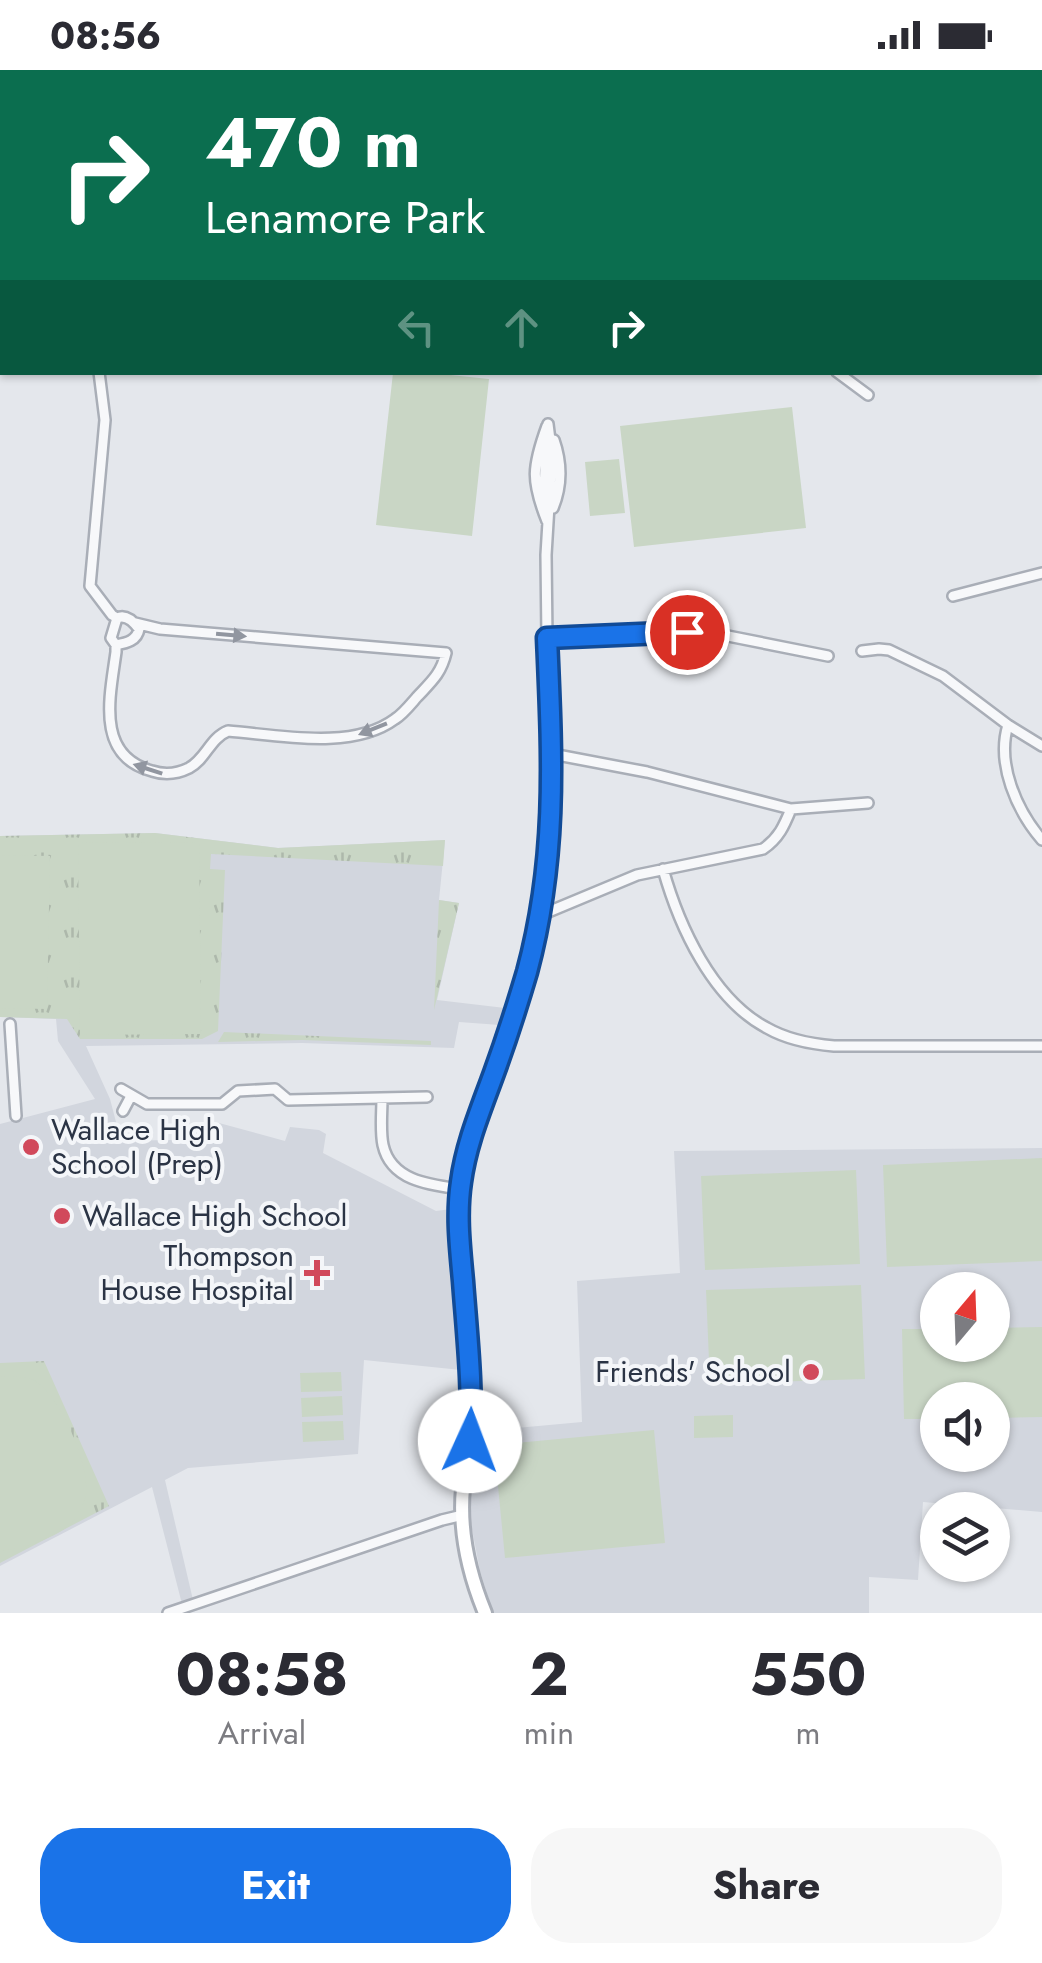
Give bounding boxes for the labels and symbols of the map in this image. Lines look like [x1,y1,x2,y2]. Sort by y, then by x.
pin [645,590,730,675]
one-way arrow [216,628,248,644]
one-way arrow [358,722,388,738]
one-way arrow [133,760,163,775]
place label: Wallace High School (Prep) [51,1108,223,1185]
marker: Wallace High School (Prep) [20,1136,42,1158]
place label: Wallace High School [82,1194,347,1237]
marker: Wallace High School [51,1205,73,1227]
place label: Thompson House Hospital [101,1234,294,1311]
marker: Thompson House Hospital [304,1260,330,1286]
north arrow [920,1272,1010,1362]
place label: Friends' School [595,1350,791,1393]
marker: Friends' School [800,1361,822,1383]
position arrow [418,1389,522,1493]

